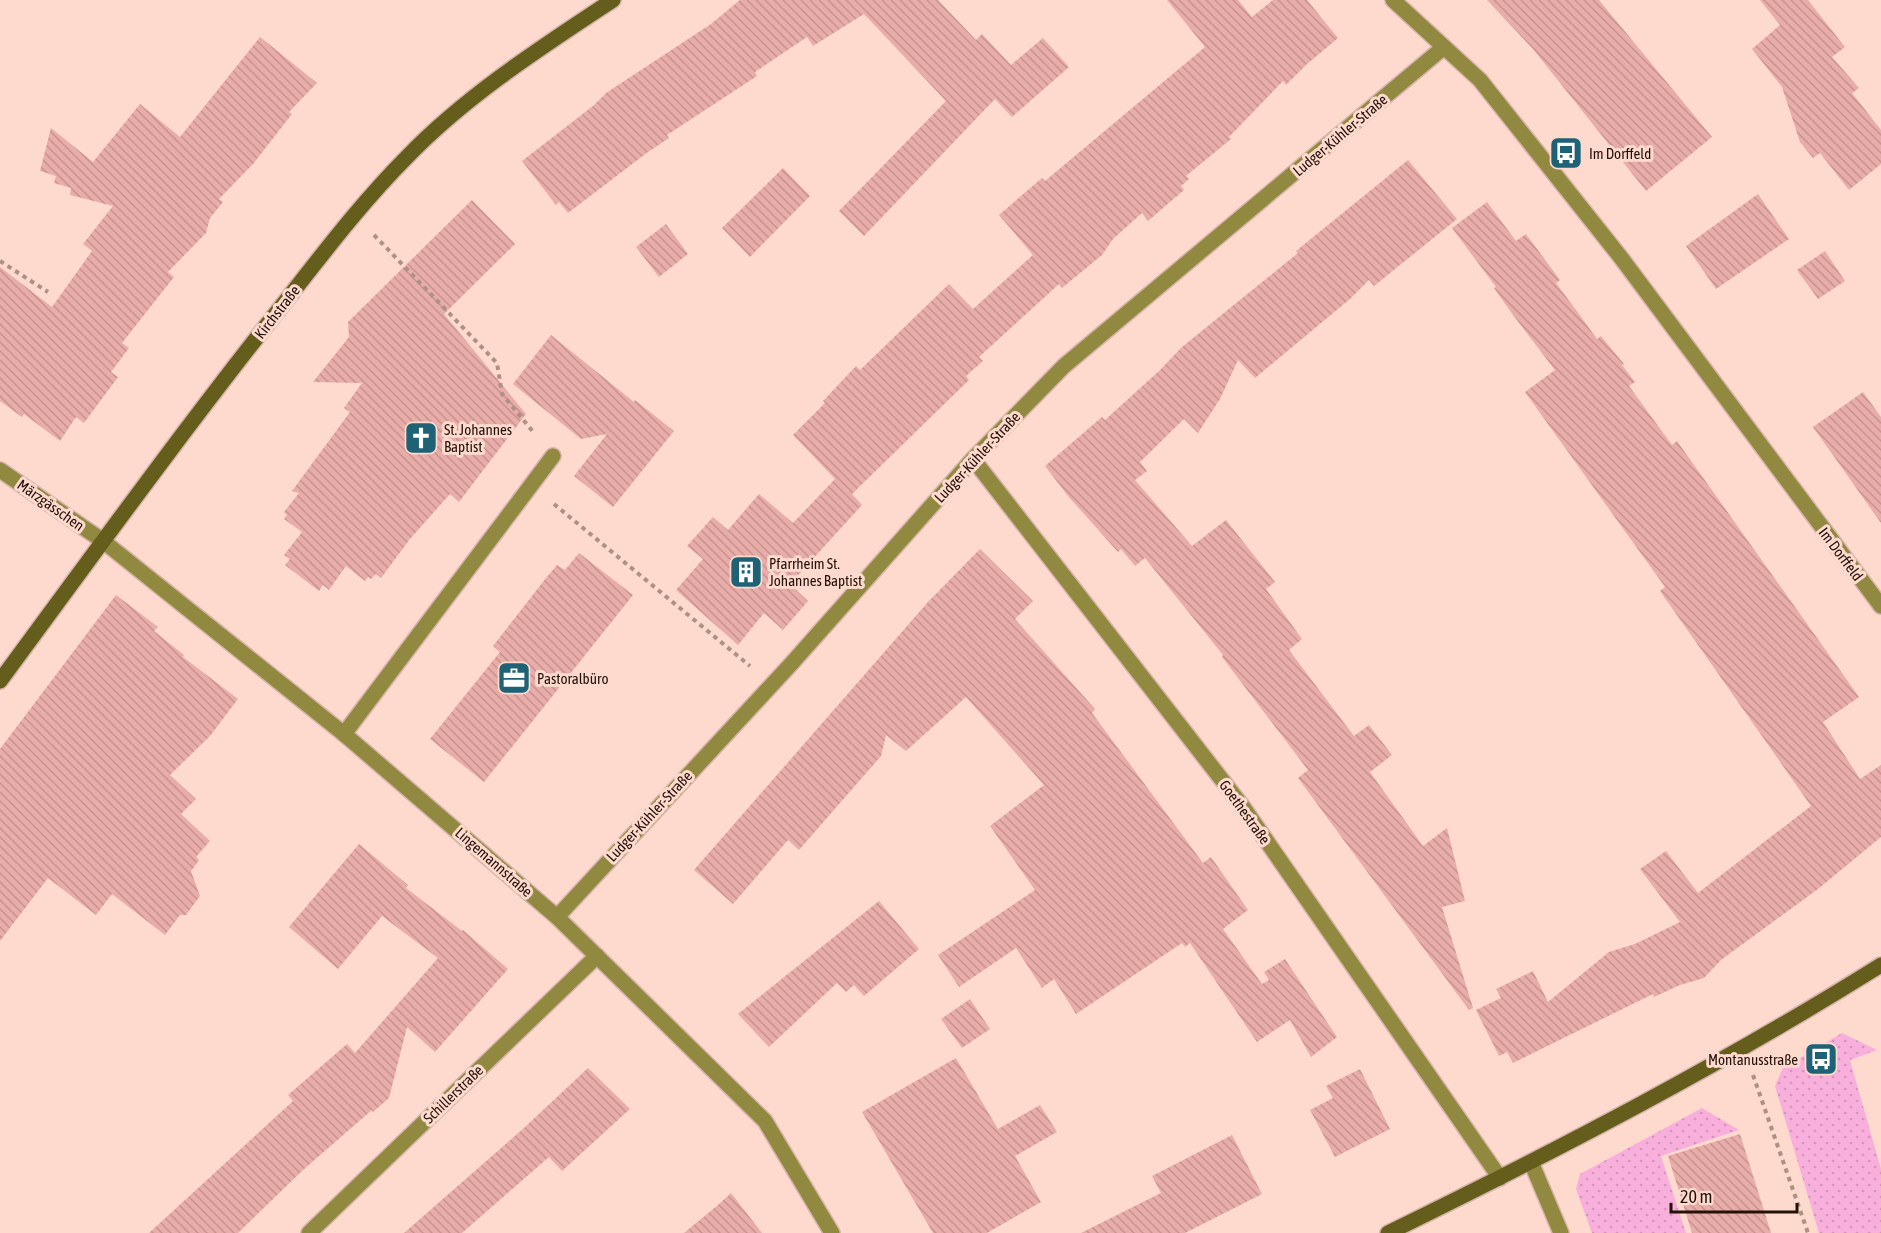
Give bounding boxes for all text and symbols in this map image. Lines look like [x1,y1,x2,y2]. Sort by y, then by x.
street label: Ludger-Kühler-Straße [1290,91,1391,179]
bus stop icon: Im Dorffeld [1548,135,1584,171]
place label: Im Dorffeld [1589,145,1651,162]
street label: Kirchstraße [251,282,303,342]
street label: Ludger-Kühler-Straße [931,408,1023,506]
church icon: St. Johannes Baptist [403,420,439,456]
place label: St. Johannes Baptist [444,421,512,455]
street label: Märzgässchen [14,476,88,534]
street label: Im Dorffeld [1815,524,1867,584]
building icon: Pfarrheim St. Johannes Baptist [728,554,764,590]
place label: Pfarrheim St. Johannes Baptist [769,555,862,589]
office icon: Pastoralbüro [496,660,532,696]
place label: Pastoralbüro [537,670,608,687]
street label: Ludger-Kühler-Straße [603,767,695,865]
street label: Goethestraße [1216,777,1274,847]
street label: Lingemannstraße [452,824,536,900]
bus stop icon: Montanusstraße [1803,1041,1839,1077]
place label: Montanusstraße [1708,1051,1798,1068]
street label: Schillerstraße [420,1061,486,1127]
scale bar [1671,1176,1797,1214]
text: 20 m [1680,1186,1712,1207]

